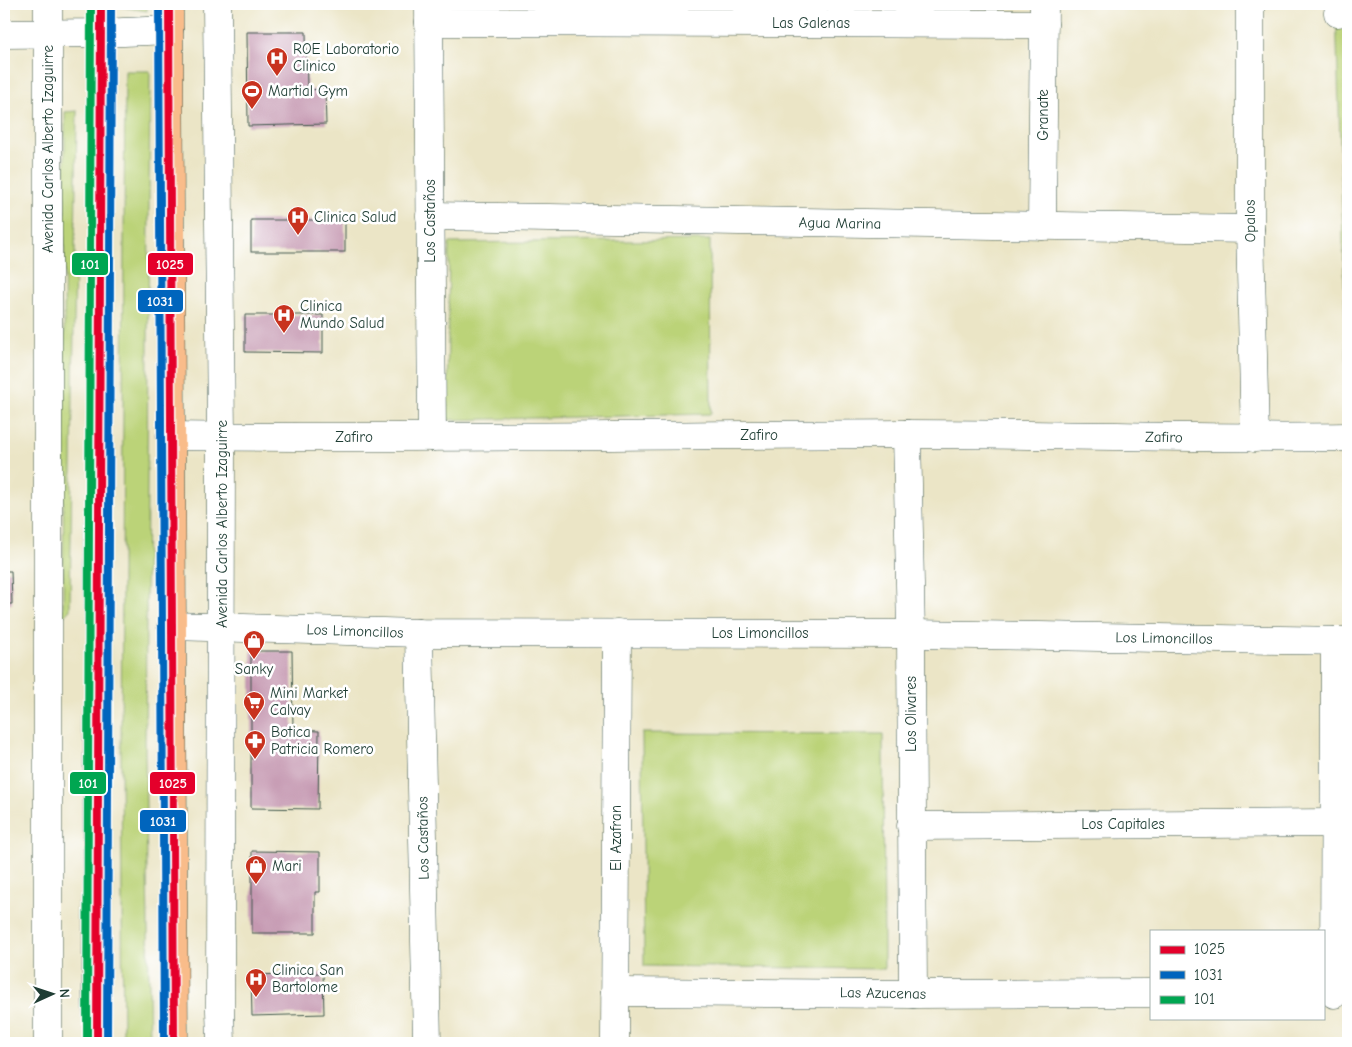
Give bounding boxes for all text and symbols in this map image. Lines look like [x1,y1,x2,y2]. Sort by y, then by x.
street label: Las Galenas [772,14,850,32]
place label: ROE Laboratorio Clinico [293,40,399,75]
street label: Avenida Carlos Alberto Izaguirre [39,44,57,253]
hospital icon: ROE Laboratorio Clinico [265,46,289,77]
sports icon: Martial Gym [240,79,264,110]
place label: Martial Gym [268,82,348,100]
street label: Granate [1034,89,1052,141]
street label: Los Castaños [421,179,439,263]
street label: Opalos [1241,199,1259,243]
hospital icon: Clinica Salud [286,205,310,236]
place label: Clinica Salud [314,208,397,226]
street label: Agua Marina [798,213,882,233]
line badge: 101 [71,252,109,276]
line badge: 1025 [147,252,194,276]
text: 101 [80,256,100,273]
text: 1025 [156,256,184,273]
line badge: 1031 [137,289,184,313]
text: 1031 [147,293,173,310]
place label: Clinica Mundo Salud [300,297,384,332]
hospital icon: Clinica Mundo Salud [272,303,296,334]
street label: Avenida Carlos Alberto Izaguirre [213,419,231,628]
street label: Zafiro [740,426,778,444]
street label: Zafiro [335,428,373,446]
street label: Zafiro [1145,428,1183,446]
street label: Los Limoncillos [306,620,404,642]
street label: Los Limoncillos [711,624,809,642]
street label: Los Limoncillos [1115,628,1213,648]
shop icon: Sanky [242,629,266,660]
place label: Sanky [235,660,273,678]
street label: Los Olivares [902,676,920,752]
place label: Mini Market Calvay [270,684,348,719]
supermarket icon: Mini Market Calvay [242,690,266,721]
place label: Botica Patricia Romero [271,723,374,758]
pharmacy icon: Botica Patricia Romero [243,729,267,760]
line badge: 101 [69,771,107,795]
line badge: 1025 [149,771,196,795]
text: 101 [78,775,98,792]
text: 1025 [159,775,187,792]
street label: Los Castaños [413,796,433,880]
street label: El Azafran [607,805,625,871]
line badge: 1031 [139,809,187,833]
text: 1031 [150,813,176,830]
street label: Los Capitales [1081,815,1165,833]
shop icon: Mari [244,854,268,885]
place label: Mari [272,857,302,875]
legend [1150,930,1324,1020]
text: 1025 [1194,940,1225,958]
place label: Clinica San Bartolome [272,961,344,996]
text: 1031 [1194,966,1223,984]
hospital icon: Clinica San Bartolome [244,967,268,998]
north arrow [28,970,78,1020]
street label: Las Azucenas [840,983,926,1003]
text: N [56,988,73,998]
text: 101 [1194,990,1215,1008]

